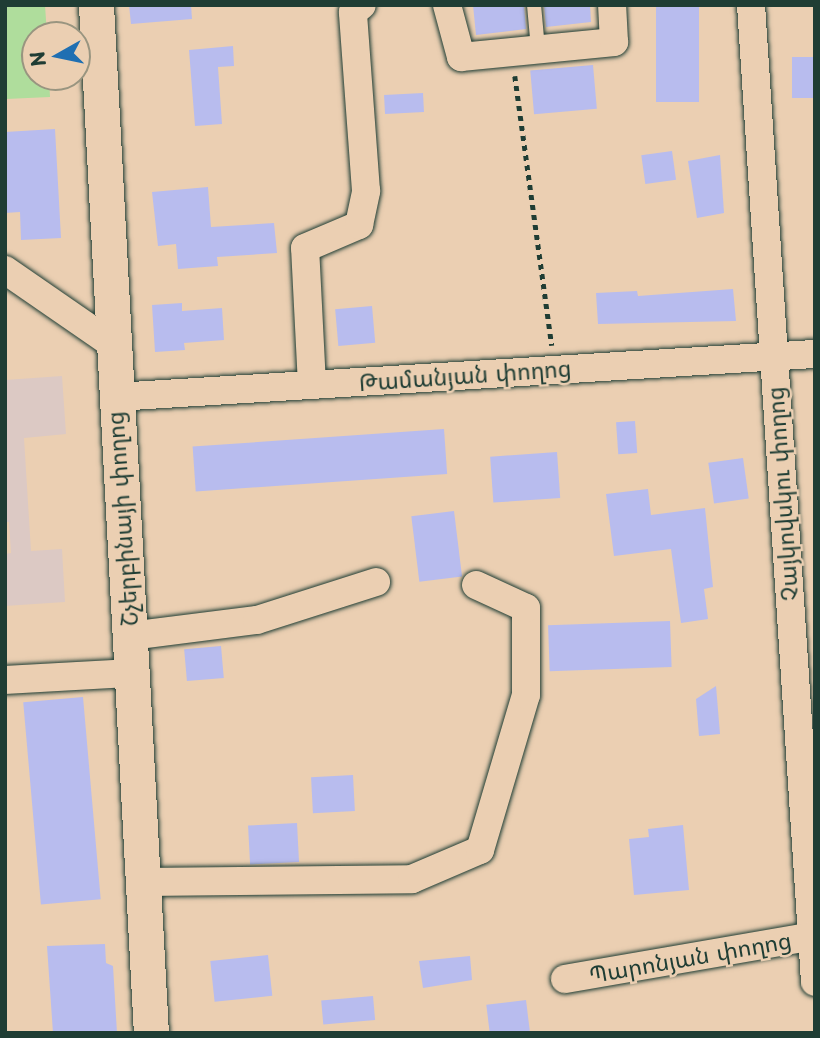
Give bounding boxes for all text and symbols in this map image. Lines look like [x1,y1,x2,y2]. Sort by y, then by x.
north arrow [21,21,91,91]
text: N [22,49,52,69]
street label: Թամանյան փողոց [358,354,572,396]
street label: Չայկովսկու փողոց [761,386,803,602]
street label: Շչերբինայի փողոց [101,411,143,627]
street label: Պարոնյան փողոց [587,926,793,988]

